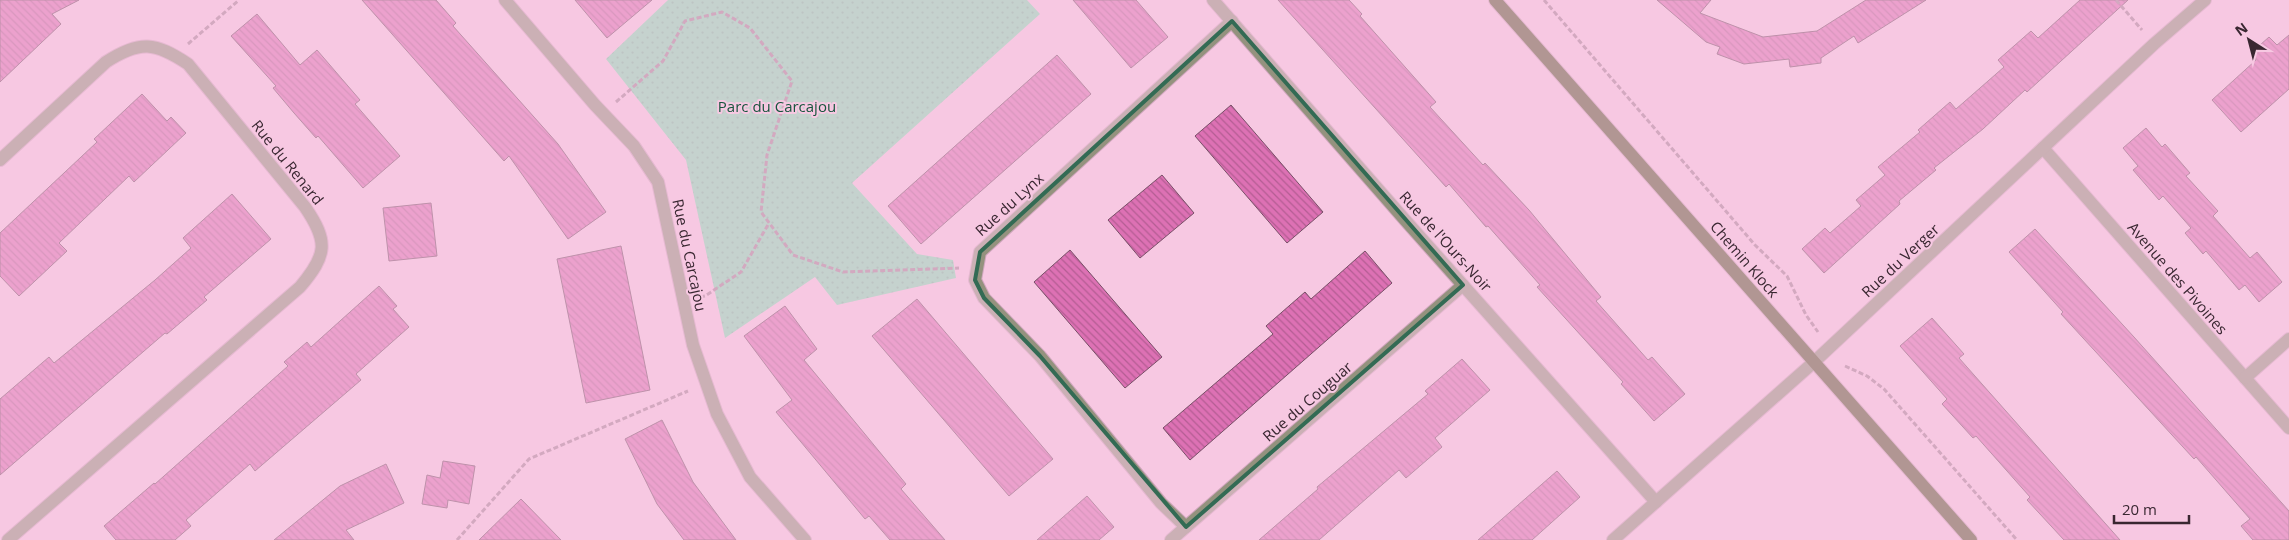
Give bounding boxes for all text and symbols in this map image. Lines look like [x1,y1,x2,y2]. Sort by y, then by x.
north arrow [2224,15,2274,65]
text: N [2231,18,2251,40]
park label: Parc du Carcajou [718,96,836,116]
street label: Rue du Renard [248,115,328,209]
street label: Rue du Lynx [971,168,1048,240]
street label: Rue de l'Ours-Noir [1396,187,1496,295]
street label: Rue du Carcajou [668,197,712,313]
street label: Chemin Klock [1706,217,1784,301]
street label: Avenue des Pivoines [2124,218,2232,338]
street label: Rue du Verger [1857,219,1943,301]
street label: Rue du Couguar [1258,357,1356,445]
scale bar [2114,492,2189,524]
text: 20 m [2122,499,2157,519]

